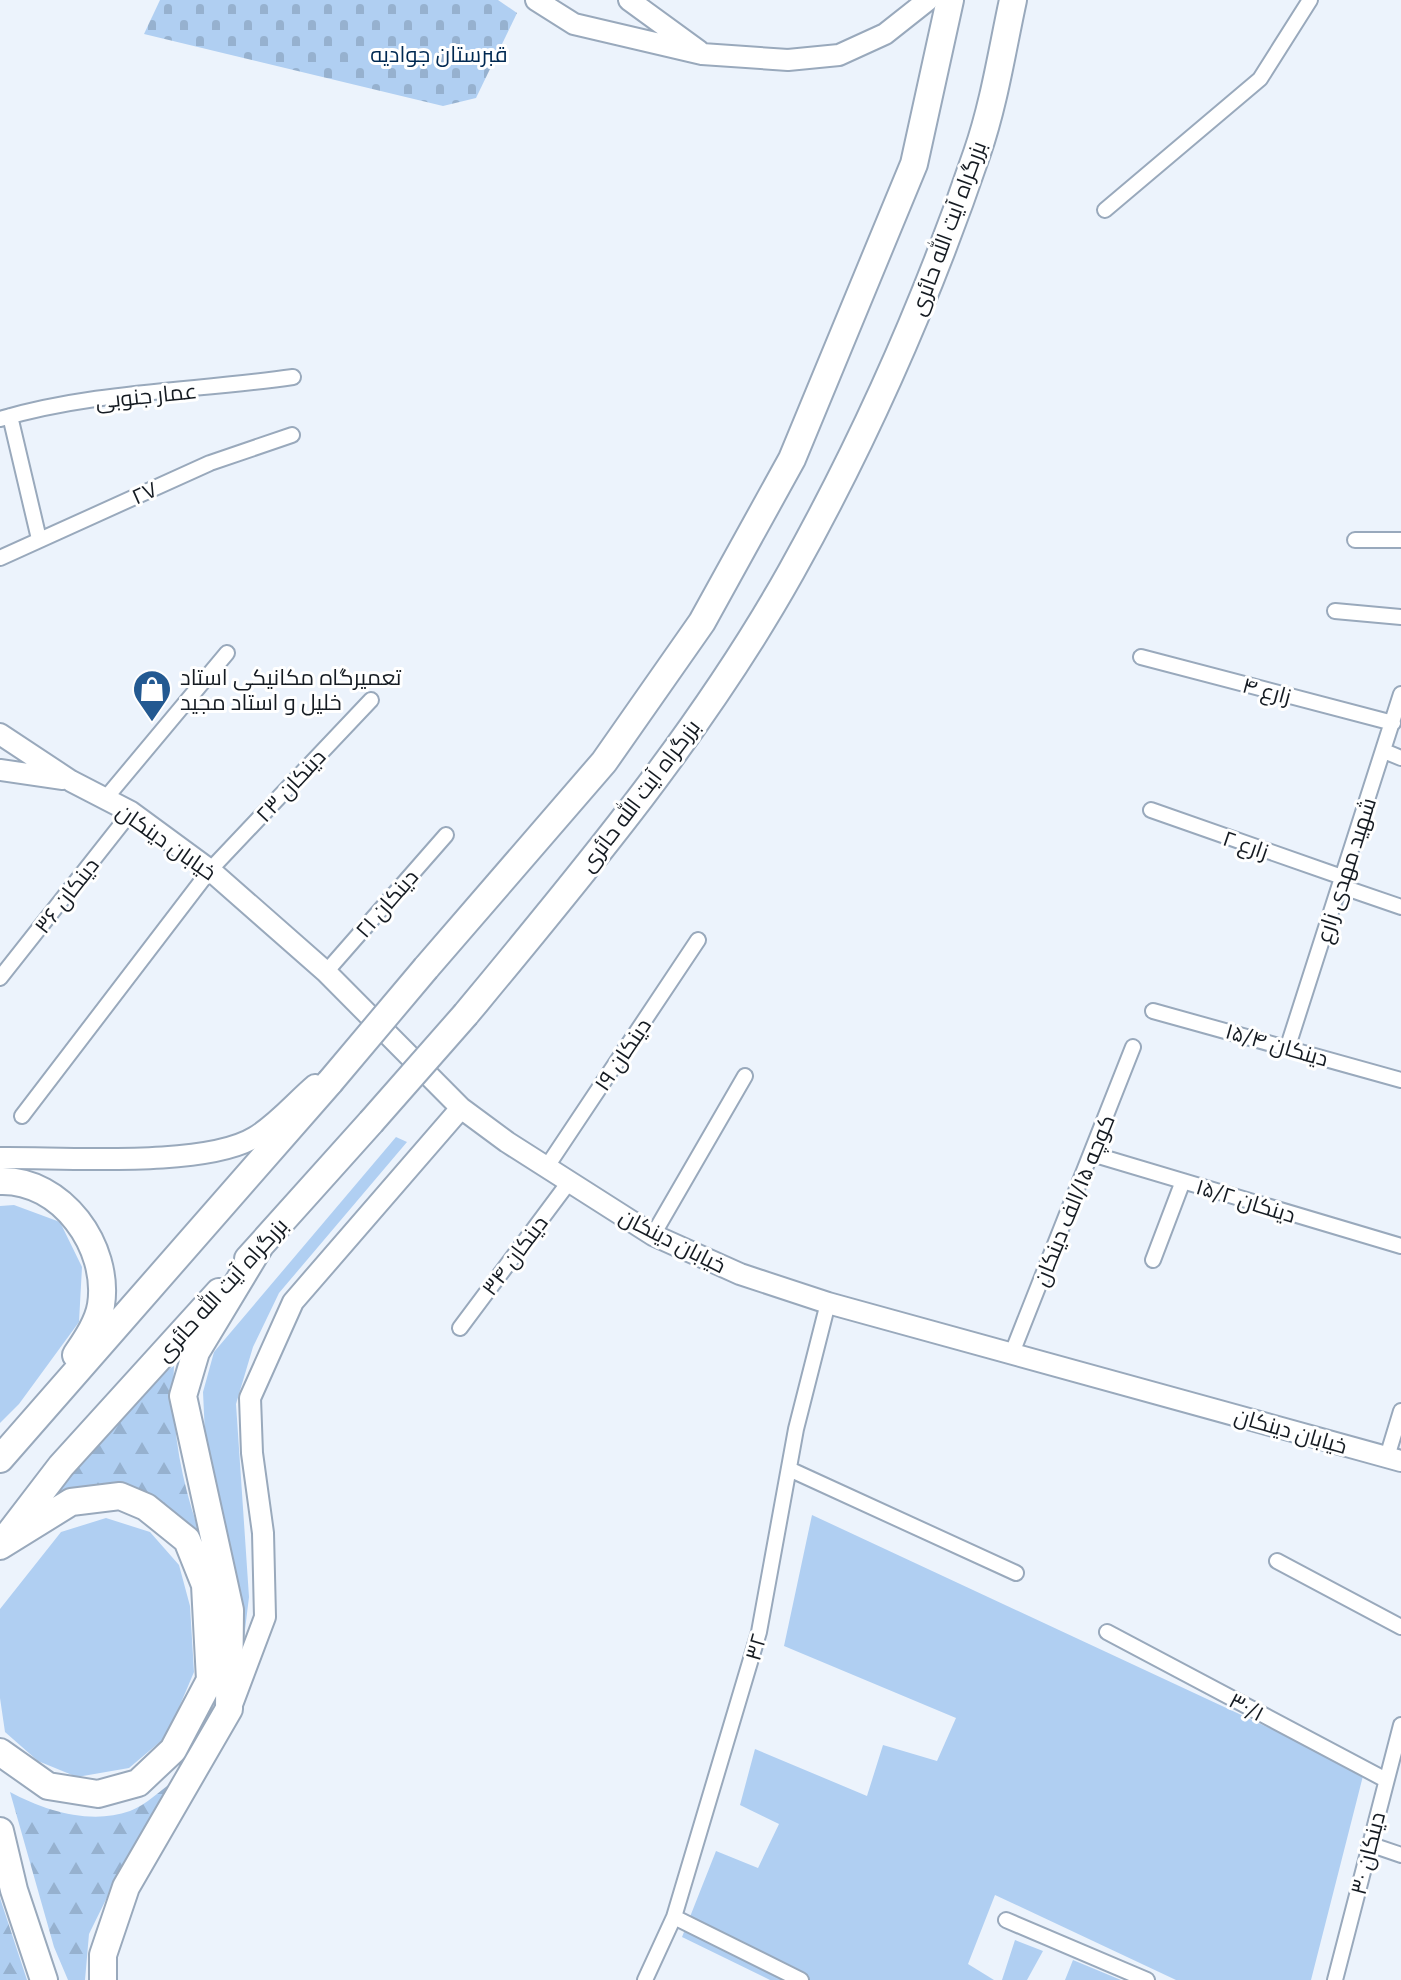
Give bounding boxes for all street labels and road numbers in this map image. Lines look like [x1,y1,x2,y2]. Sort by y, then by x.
street label: بزرگراه آیت الله حائری [902,137,992,319]
street label: عمار جنوبی [94,375,198,415]
street label: ۲۷ [127,474,161,510]
street label: ۴ زارع [1239,670,1295,711]
street label: بزرگراه آیت الله حائری [572,713,706,877]
street label: ۲۳ دینکان [249,742,331,828]
street label: شهید مهدی زارع [1308,794,1383,947]
street label: خیابان دینکان [111,796,223,886]
street label: ۲ زارع [1219,823,1273,866]
street label: ۳۶ دینکان [27,851,105,939]
street label: ۲۱ دینکان [348,862,424,944]
street label: ۱۹ دینکان [587,1012,657,1096]
street label: ۱۵/۴ دینکان [1222,1016,1332,1072]
street label: کوچه ۱۵/الف دینکان [1025,1110,1122,1291]
street label: ۱۵/۲ دینکان [1193,1171,1299,1229]
street label: خیابان دینکان [615,1201,731,1279]
street label: ۳۴ دینکان [474,1209,554,1301]
street label: بزرگراه آیت الله حائری [149,1211,293,1367]
street label: خیابان دینکان [1231,1400,1351,1460]
street label: ۳۲ [737,1630,773,1664]
street label: ۳۰/۱ [1224,1685,1270,1727]
street label: ۳۰ دینکان [1343,1809,1391,1897]

